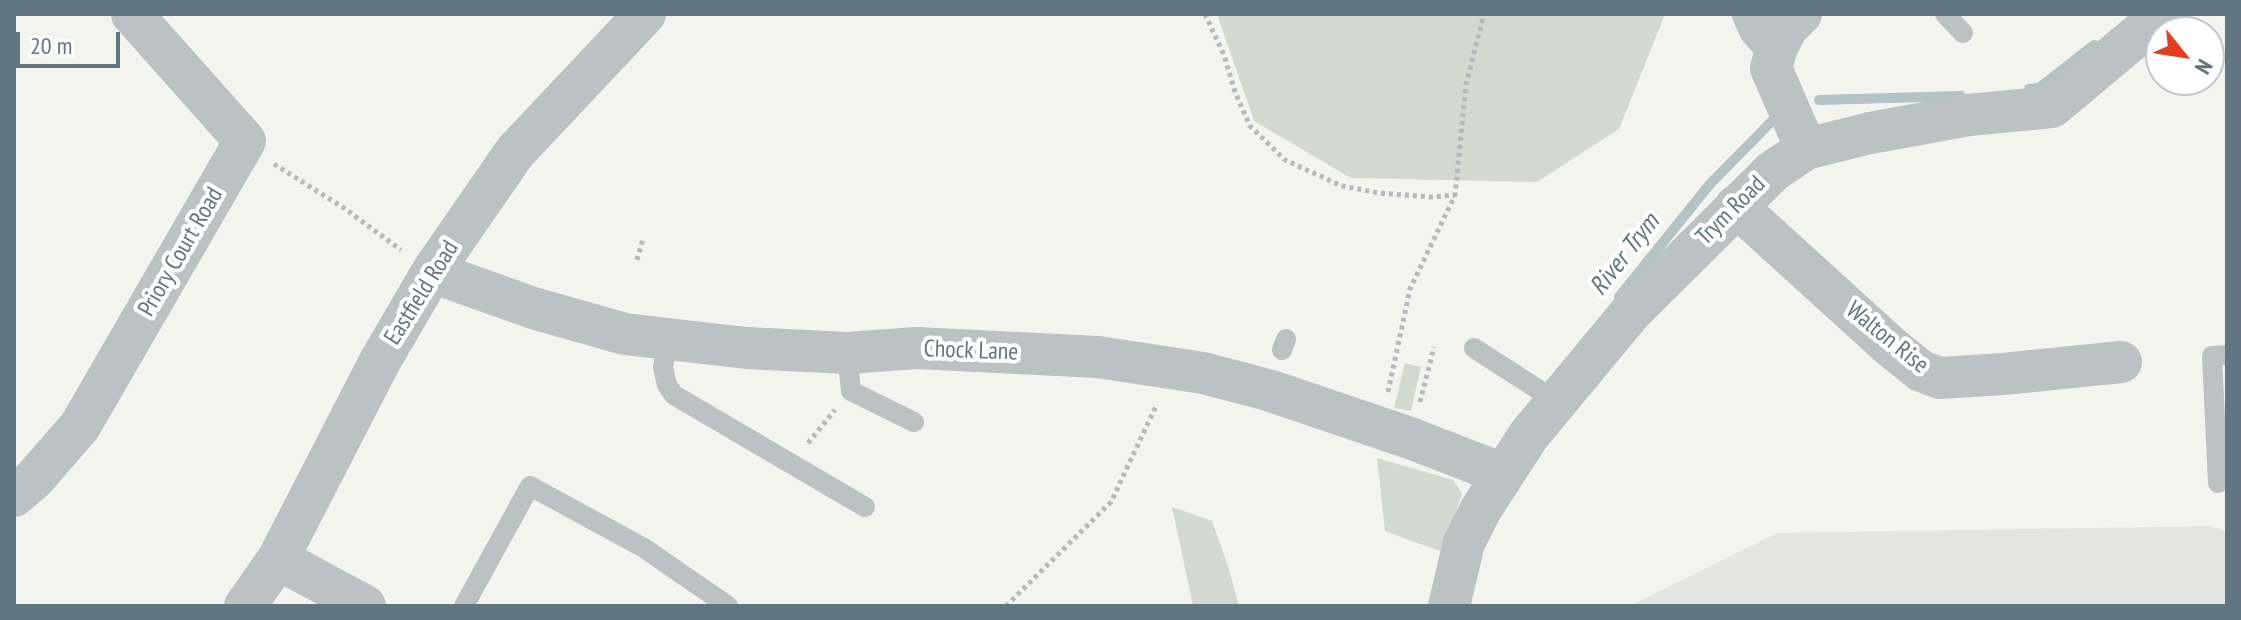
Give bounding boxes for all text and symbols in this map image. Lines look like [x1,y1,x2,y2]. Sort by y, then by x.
scale bar [20,16,124,66]
north arrow [2145,16,2225,96]
text: 20 m [30,30,72,61]
text: N [2189,55,2219,79]
street label: Trym Road [1690,170,1772,252]
street label: Priory Court Road [133,182,229,322]
water label: River Trym [1584,208,1666,302]
street label: Eastfield Road [379,236,465,350]
street label: Walton Rise [1840,296,1934,380]
street label: Chock Lane [923,335,1019,367]

